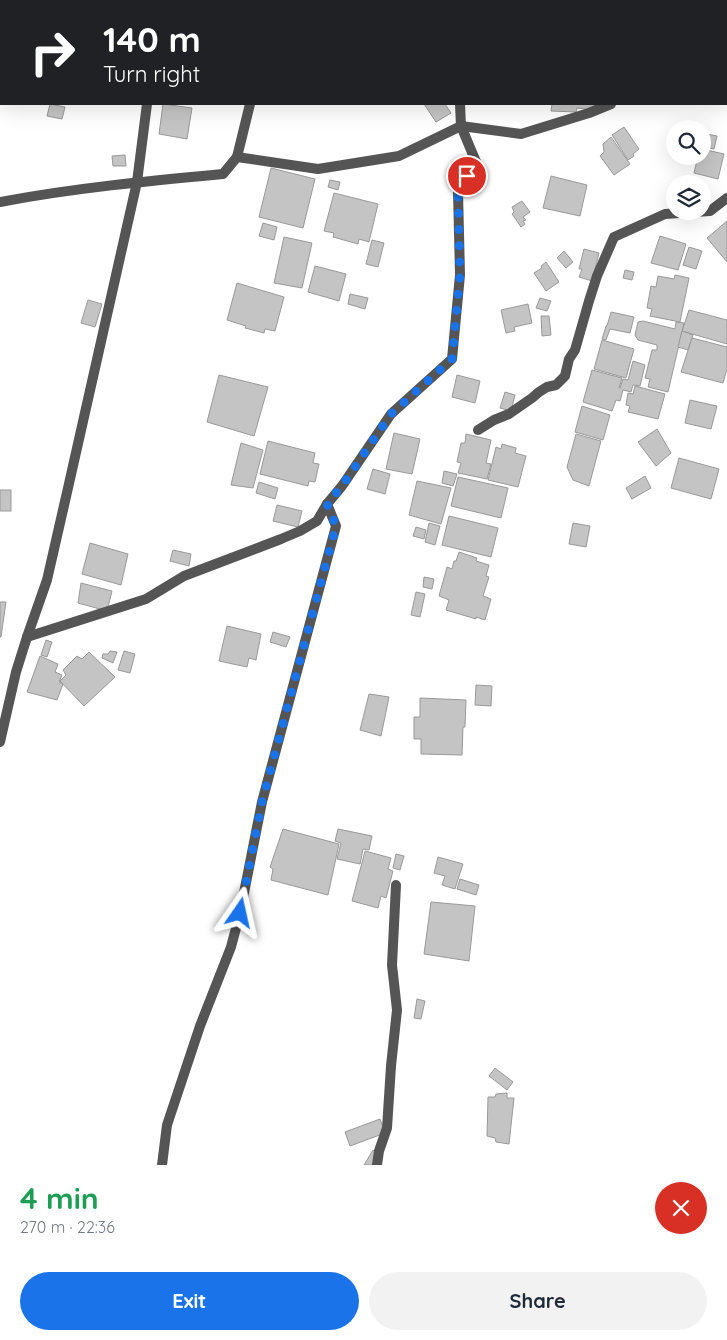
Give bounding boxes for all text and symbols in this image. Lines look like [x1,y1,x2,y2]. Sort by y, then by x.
text: 140 m [103,17,201,61]
icon: right [20,20,85,85]
text: Turn right [103,60,200,88]
map controls [666,120,711,220]
button: search [666,120,711,165]
pin [446,155,488,197]
icon: arrive [453,162,481,190]
button: layers [666,175,711,220]
position arrow [213,886,265,938]
text: 4 min [20,1179,99,1217]
button: close [655,1182,707,1234]
text: 270 m · 22:36 [20,1217,115,1237]
button: Exit [20,1272,359,1330]
button: Share [369,1272,707,1330]

